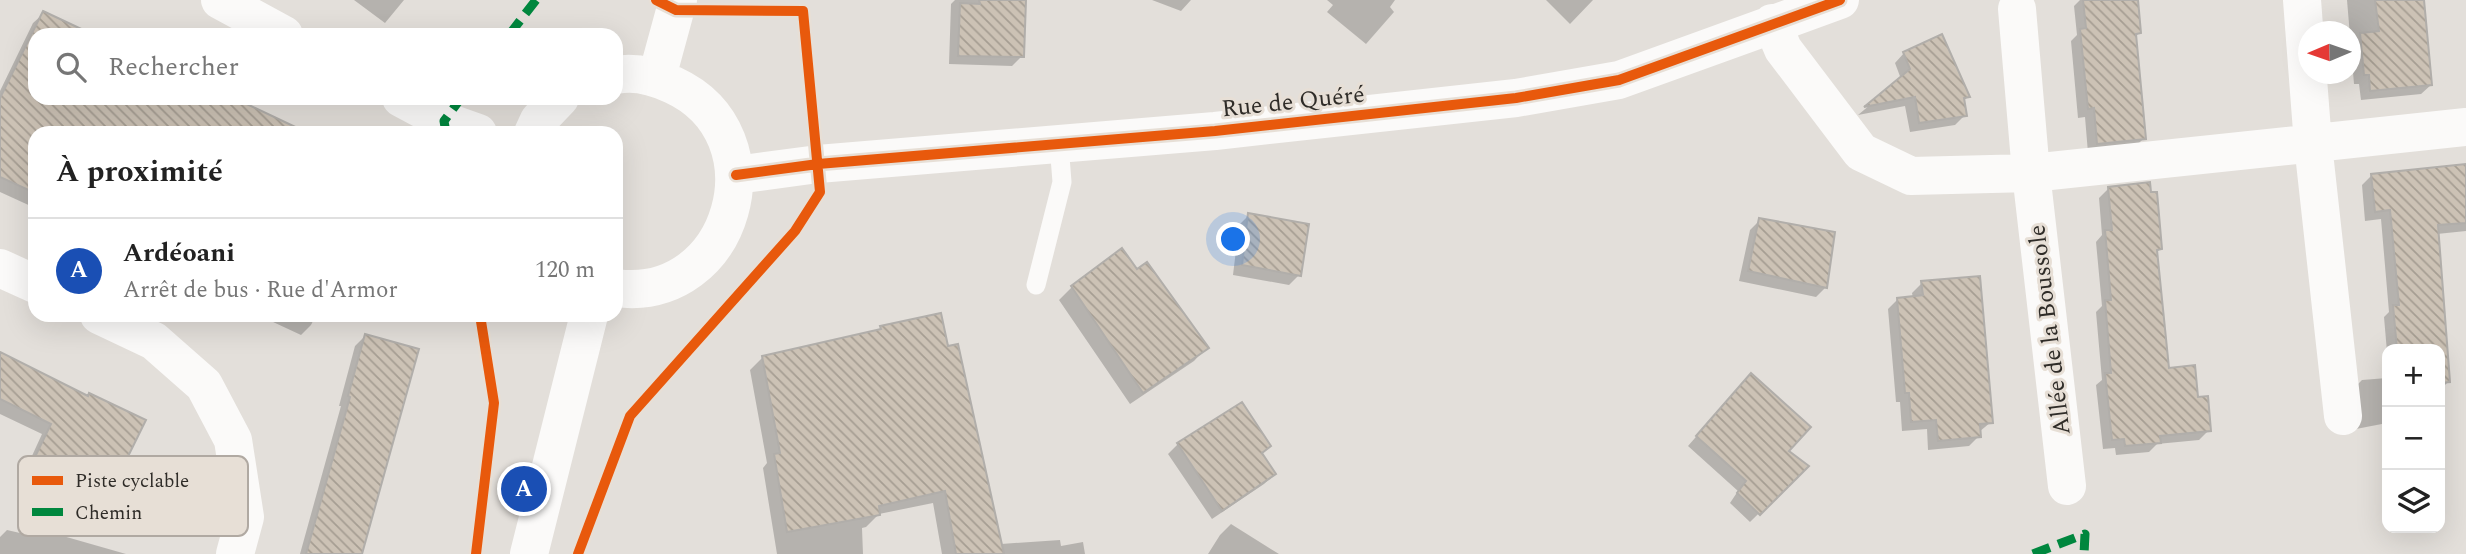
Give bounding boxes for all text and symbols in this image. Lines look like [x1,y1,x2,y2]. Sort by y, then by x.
north arrow [2298,21,2361,84]
search box [28,28,623,105]
text: Rechercher [108,47,239,87]
icon: search [52,48,90,86]
street label: Rue de Quéré [1220,77,1366,127]
text: À proximité [56,149,223,195]
your location [1216,222,1250,256]
street label: Allée de la Boussole [2019,223,2081,437]
text: Ardéoani [123,233,235,273]
text: A [70,253,88,288]
text: 120 m [535,253,595,288]
text: Arrêt de bus · Rue d'Armor [123,273,398,308]
map controls [2382,344,2445,533]
button: + [2382,344,2445,407]
button: − [2382,407,2445,470]
legend [18,456,248,536]
pin: A [501,463,547,515]
text: Piste cyclable [75,467,189,496]
button: layers [2382,470,2445,533]
text: Chemin [75,499,142,528]

